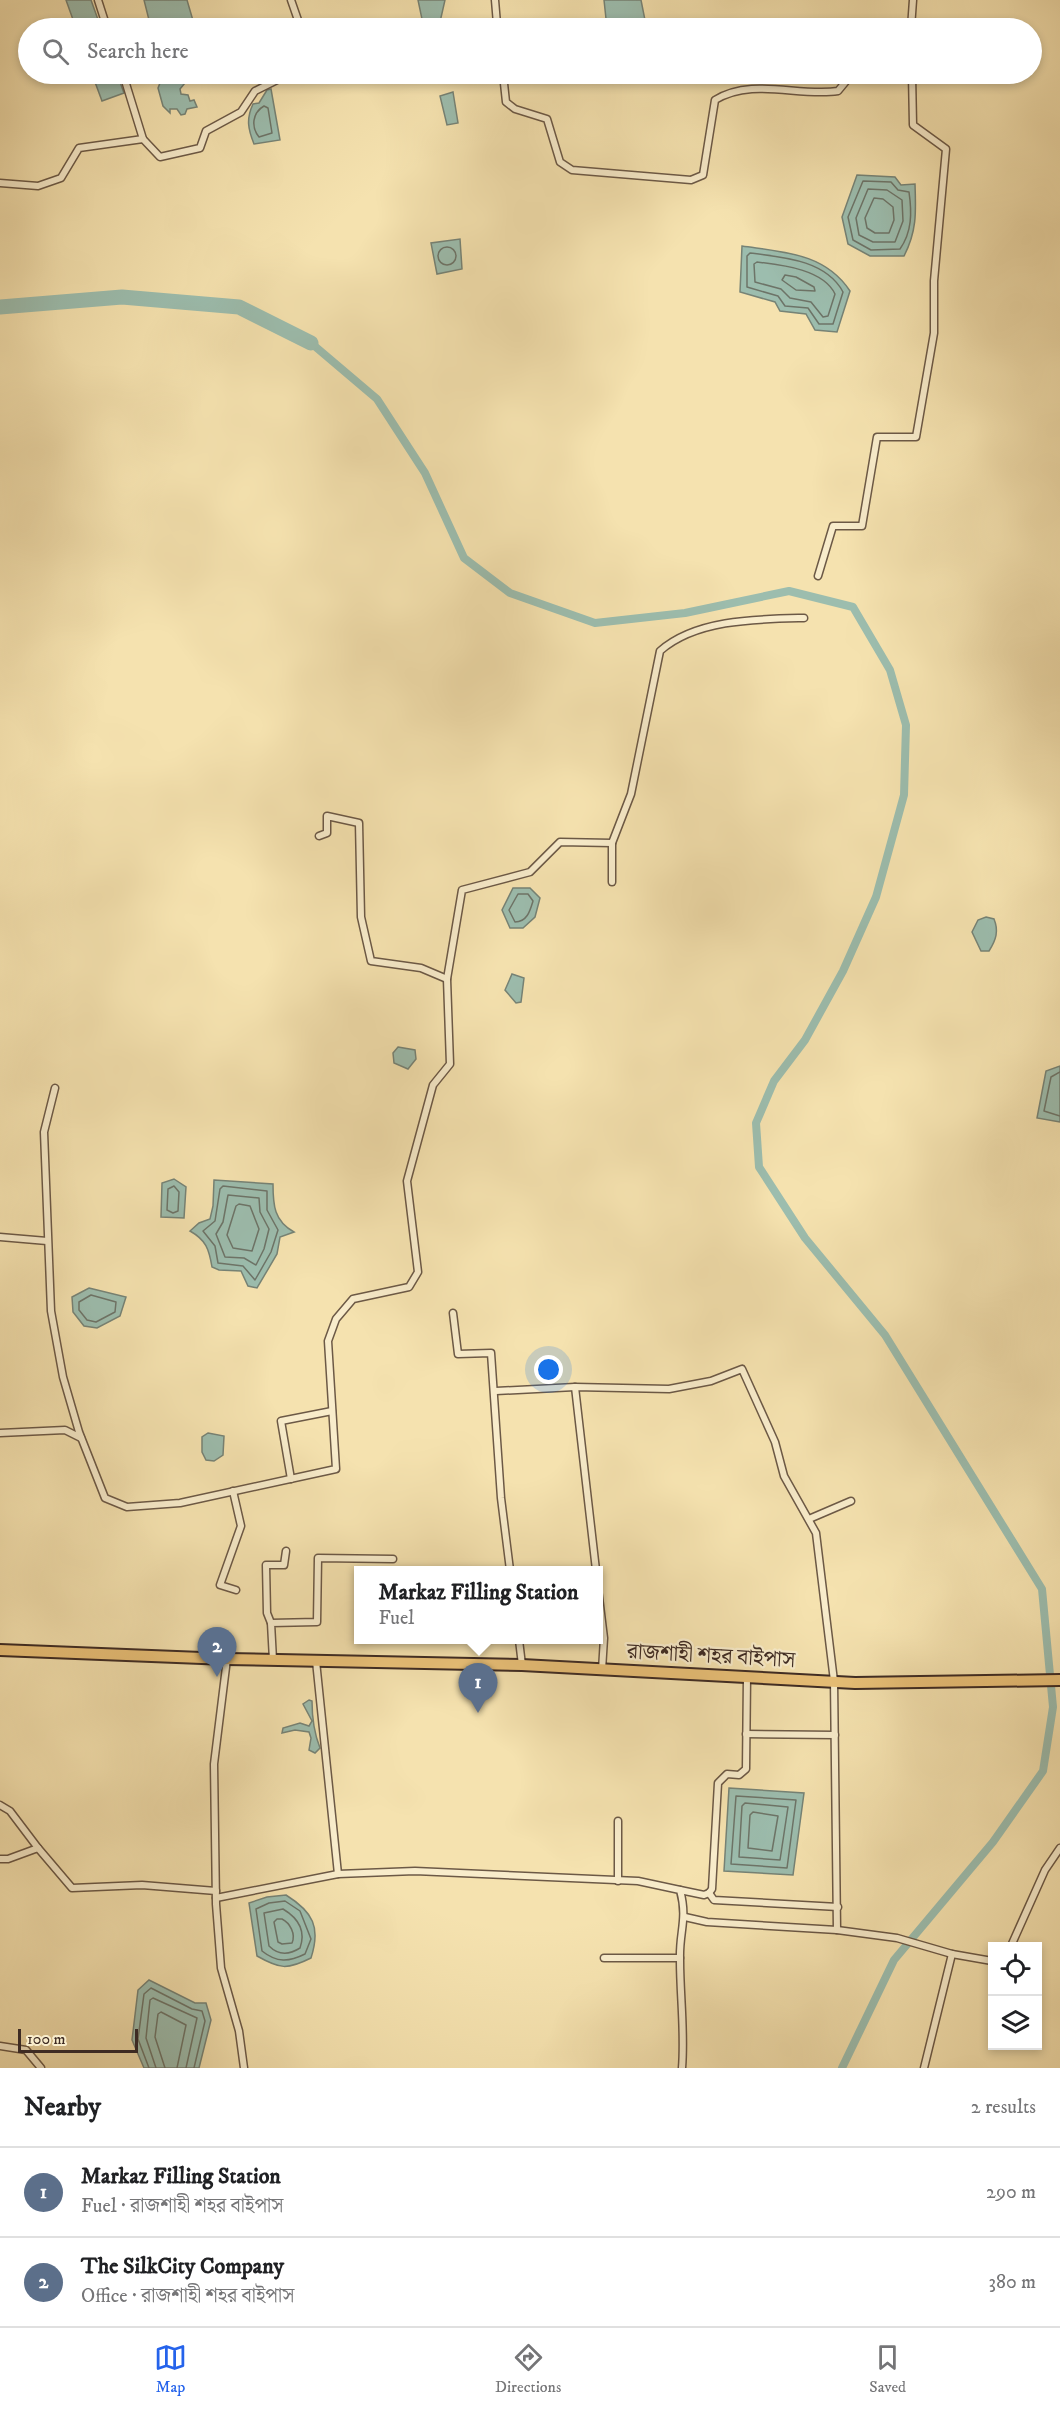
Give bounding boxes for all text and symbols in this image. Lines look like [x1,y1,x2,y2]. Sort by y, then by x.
search box [18,18,1042,84]
icon: search [39,35,72,68]
text: Search here [87,38,189,65]
your location [534,1355,563,1384]
popup [354,1566,603,1644]
text: Markaz Filling Station [379,1579,578,1606]
text: Fuel [379,1606,414,1631]
pin: 2 [198,1628,236,1677]
street label: রাজশাহী শহর বাইপাস [625,1637,797,1674]
pin: 1 [458,1664,498,1713]
map controls [988,1942,1042,2050]
button: locate [988,1942,1042,1996]
button: layers [988,1996,1042,2050]
scale bar [18,2026,138,2054]
text: 100 m [27,2029,66,2049]
text: Nearby [24,2091,101,2124]
text: 2 results [971,2095,1036,2120]
text: Markaz Filling Station [81,2163,281,2190]
text: 1 [40,2180,47,2205]
text: 290 m [986,2180,1036,2205]
text: Fuel · রাজশাহী শহর বাইপাস [81,2194,283,2219]
text: The SilkCity Company [81,2253,284,2280]
text: 2 [39,2270,48,2295]
text: 380 m [988,2270,1036,2295]
text: Office · রাজশাহী শহর বাইপাস [81,2284,294,2309]
tab: Map [154,2341,187,2397]
tab: Directions [495,2341,561,2397]
tab: Saved [869,2341,906,2397]

